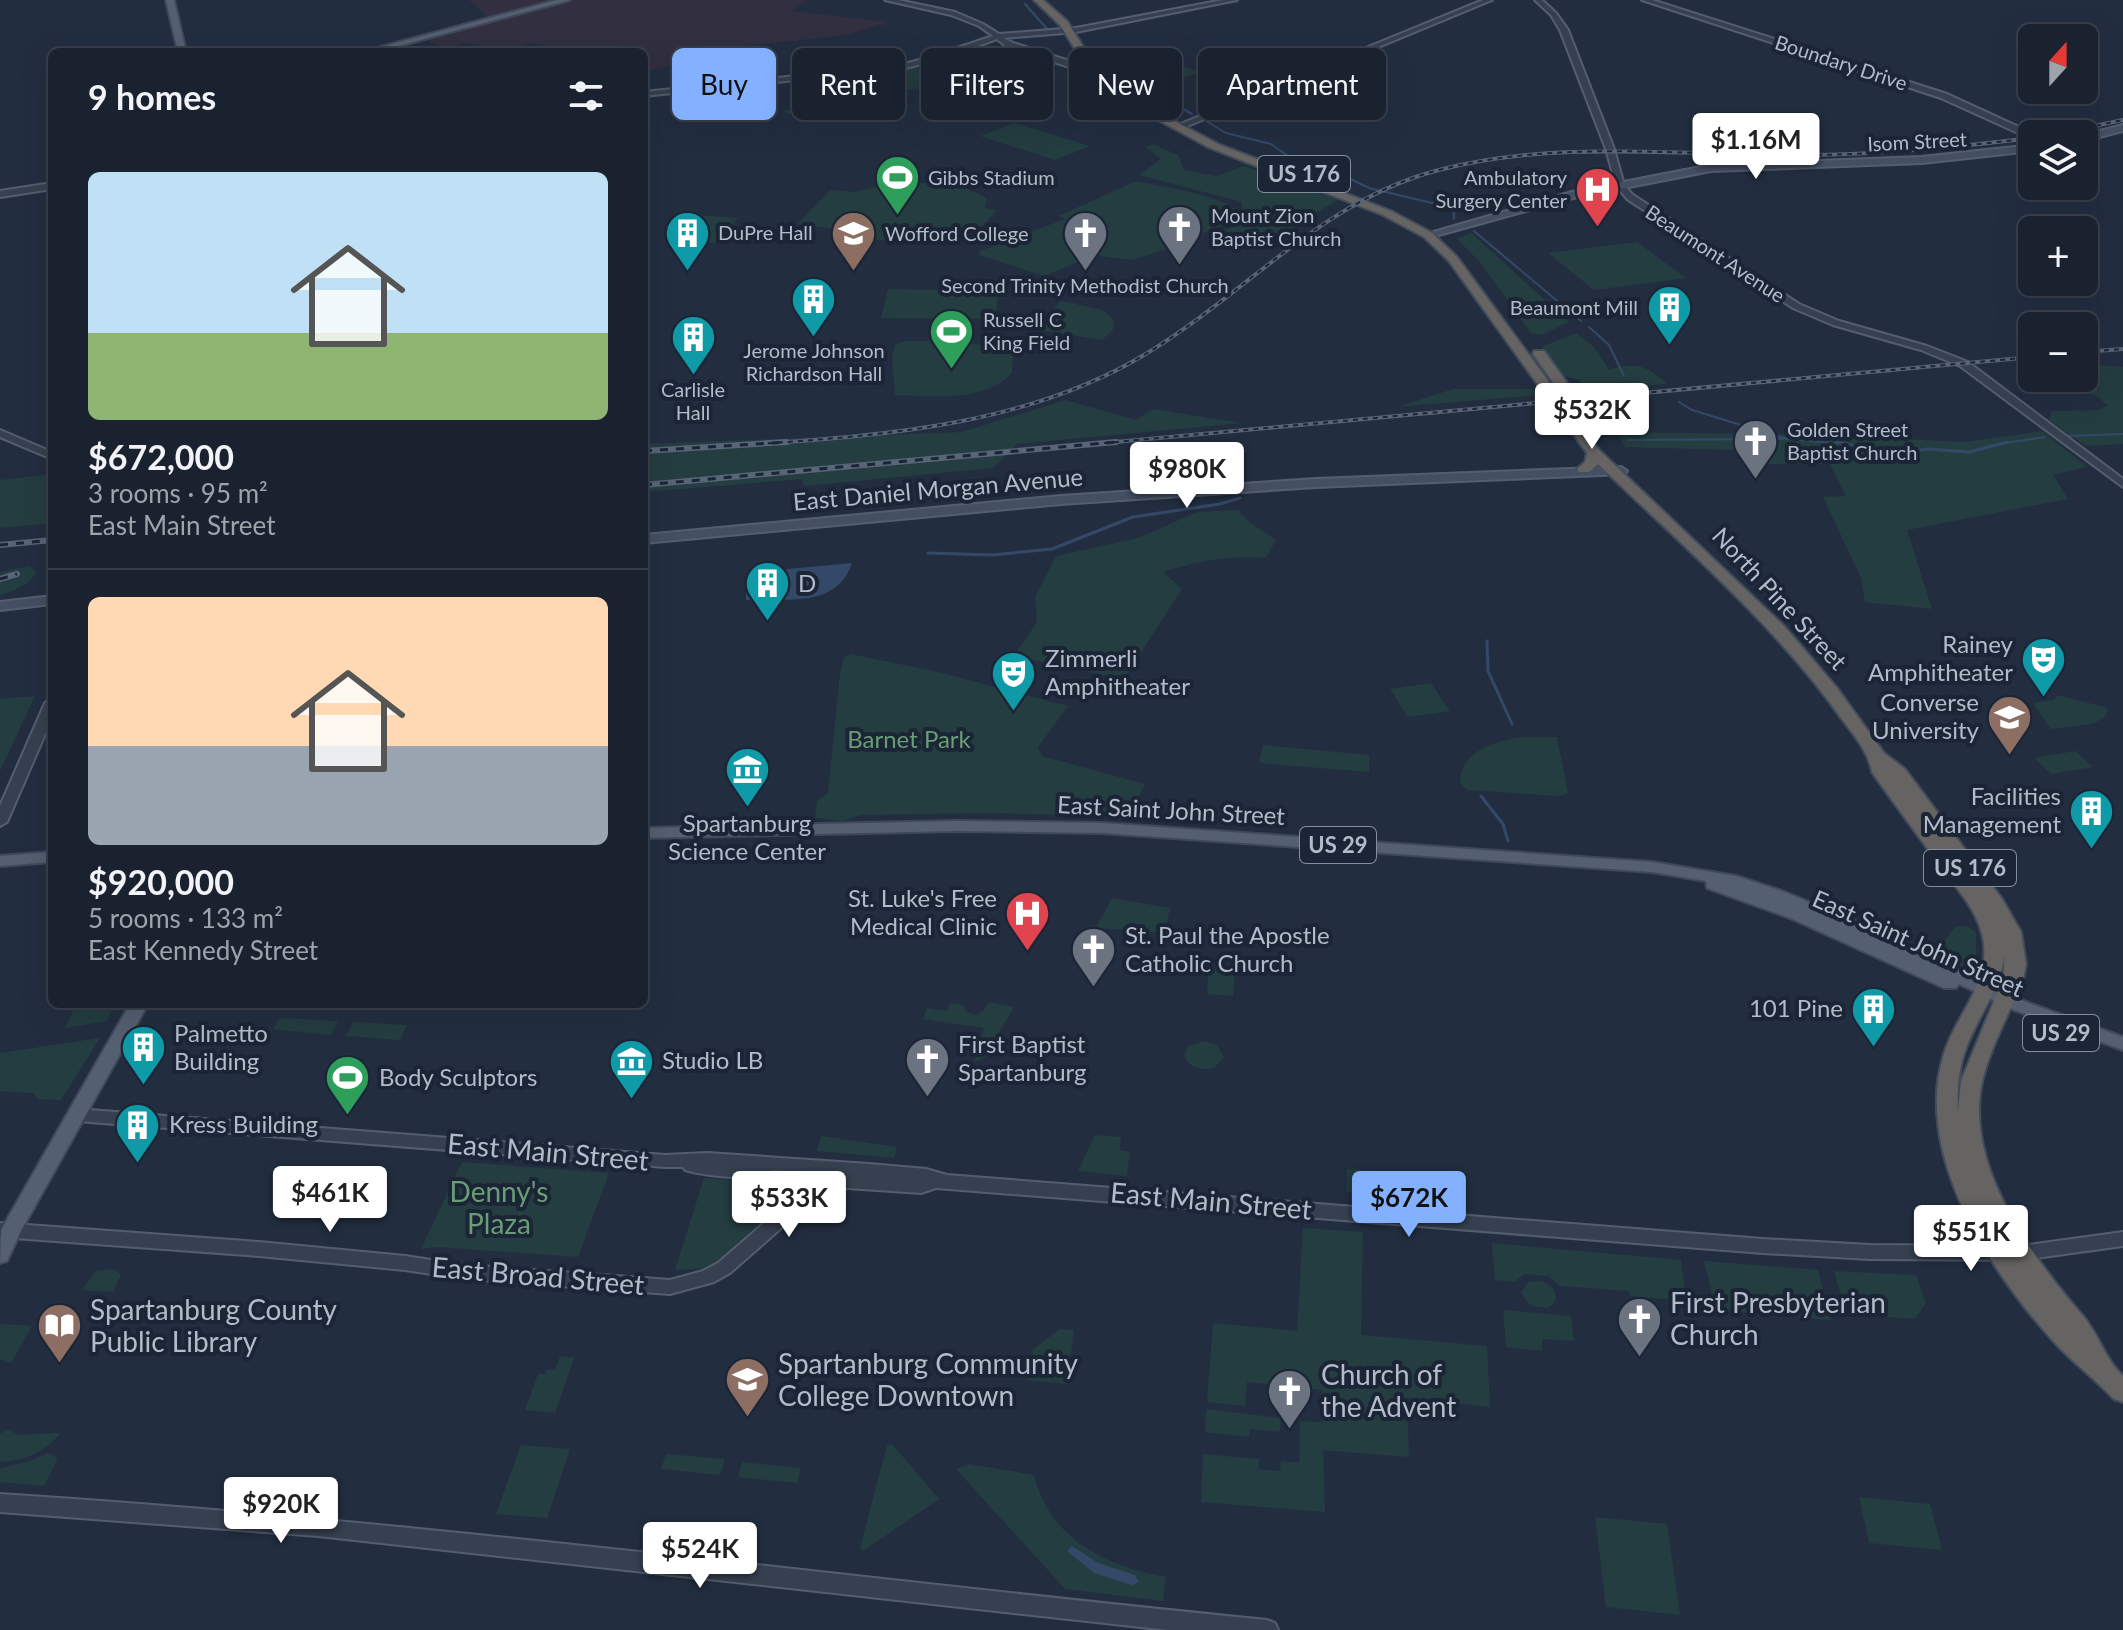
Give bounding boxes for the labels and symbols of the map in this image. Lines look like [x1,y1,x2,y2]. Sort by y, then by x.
north arrow [2018,24,2098,104]
street label: Boundary Drive [1772,29,1910,95]
pin: $1.16M [1691,113,1821,181]
street label: Isom Street [1867,126,1967,156]
sports icon: Gibbs Stadium [873,154,921,217]
road number: US 176 [1258,156,1350,192]
place label: Gibbs Stadium [928,165,1055,189]
place label: Ambulatory Surgery Center [1435,165,1568,212]
hospital icon: Ambulatory Surgery Center [1574,166,1622,229]
street label: Beaumont Avenue [1641,199,1790,307]
church icon: Mount Zion Baptist Church [1156,203,1204,266]
place label: Mount Zion Baptist Church [1211,203,1341,250]
building icon: DuPre Hall [663,209,711,272]
school or university icon: Wofford College [830,210,878,273]
church icon: Second Trinity Methodist Church [1061,210,1109,273]
place label: DuPre Hall [718,220,813,244]
place label: Wofford College [885,221,1029,245]
place label: Second Trinity Methodist Church [941,273,1229,297]
building icon: Jerome Johnson Richardson Hall [790,275,838,338]
building icon: Beaumont Mill [1645,284,1693,347]
place label: Beaumont Mill [1510,295,1638,319]
sports icon: Russell C King Field [928,307,976,370]
place label: Russell C King Field [983,307,1070,354]
building icon: Carlisle Hall [669,314,717,377]
place label: Jerome Johnson Richardson Hall [743,338,885,385]
place label: Carlisle Hall [661,377,725,424]
pin: $532K [1536,383,1648,451]
place label: Golden Street Baptist Church [1787,417,1917,464]
church icon: Golden Street Baptist Church [1732,418,1780,481]
pin: $980K [1131,442,1243,510]
street label: East Daniel Morgan Avenue [792,461,1084,516]
street label: North Pine Street [1707,521,1854,675]
building icon: D [743,560,791,623]
place label: D [798,568,816,597]
place label: Rainey Amphitheater [1868,629,2014,686]
theatre icon: Rainey Amphitheater [2020,635,2068,698]
place label: Zimmerli Amphitheater [1045,643,1190,700]
theatre icon: Zimmerli Amphitheater [990,649,1038,712]
place label: Converse University [1872,687,1980,744]
school or university icon: Converse University [1986,693,2034,756]
park label: Barnet Park [847,724,972,753]
museum icon: Spartanburg Science Center [723,746,771,809]
place label: Facilities Management [1923,781,2061,838]
building icon: Facilities Management [2068,787,2116,850]
street label: East Saint John Street [1056,789,1286,830]
place label: Spartanburg Science Center [668,808,826,865]
road number: US 29 [1300,827,1376,863]
road number: US 176 [1924,850,2016,886]
place label: St. Luke's Free Medical Clinic [848,883,997,940]
street label: East Saint John Street [1809,883,2029,1002]
hospital icon: St. Luke's Free Medical Clinic [1004,889,1052,952]
place label: St. Paul the Apostle Catholic Church [1125,920,1330,977]
church icon: St. Paul the Apostle Catholic Church [1070,926,1118,989]
building icon: 101 Pine [1850,985,1898,1048]
place label: 101 Pine [1749,993,1843,1022]
road number: US 29 [2023,1015,2099,1051]
place label: Palmetto Building [174,1018,268,1075]
building icon: Palmetto Building [119,1024,167,1087]
place label: First Baptist Spartanburg [958,1029,1087,1086]
church icon: First Baptist Spartanburg [903,1035,951,1098]
museum icon: Studio LB [607,1037,655,1100]
place label: Studio LB [662,1045,763,1074]
sports icon: Body Sculptors [324,1054,372,1117]
place label: Body Sculptors [379,1062,537,1091]
building icon: Kress Building [114,1101,162,1164]
place label: Kress Building [169,1109,318,1138]
street label: East Main Street [446,1125,650,1177]
pin: $461K [274,1166,386,1234]
pin: $533K [733,1171,845,1239]
pin: $672K [1353,1171,1465,1239]
park label: Denny's Plaza [450,1174,548,1240]
street label: East Main Street [1109,1174,1313,1226]
pin: $551K [1915,1205,2027,1273]
street label: East Broad Street [430,1249,646,1301]
place label: First Presbyterian Church [1670,1285,1886,1351]
place label: Spartanburg County Public Library [90,1292,338,1358]
church icon: First Presbyterian Church [1615,1295,1663,1358]
library icon: Spartanburg County Public Library [35,1302,83,1365]
place label: Spartanburg Community College Downtown [778,1346,1079,1412]
school or university icon: Spartanburg Community College Downtown [723,1356,771,1419]
place label: Church of the Advent [1321,1357,1456,1423]
church icon: Church of the Advent [1266,1367,1314,1430]
pin: $920K [225,1477,337,1545]
pin: $524K [644,1522,756,1590]

